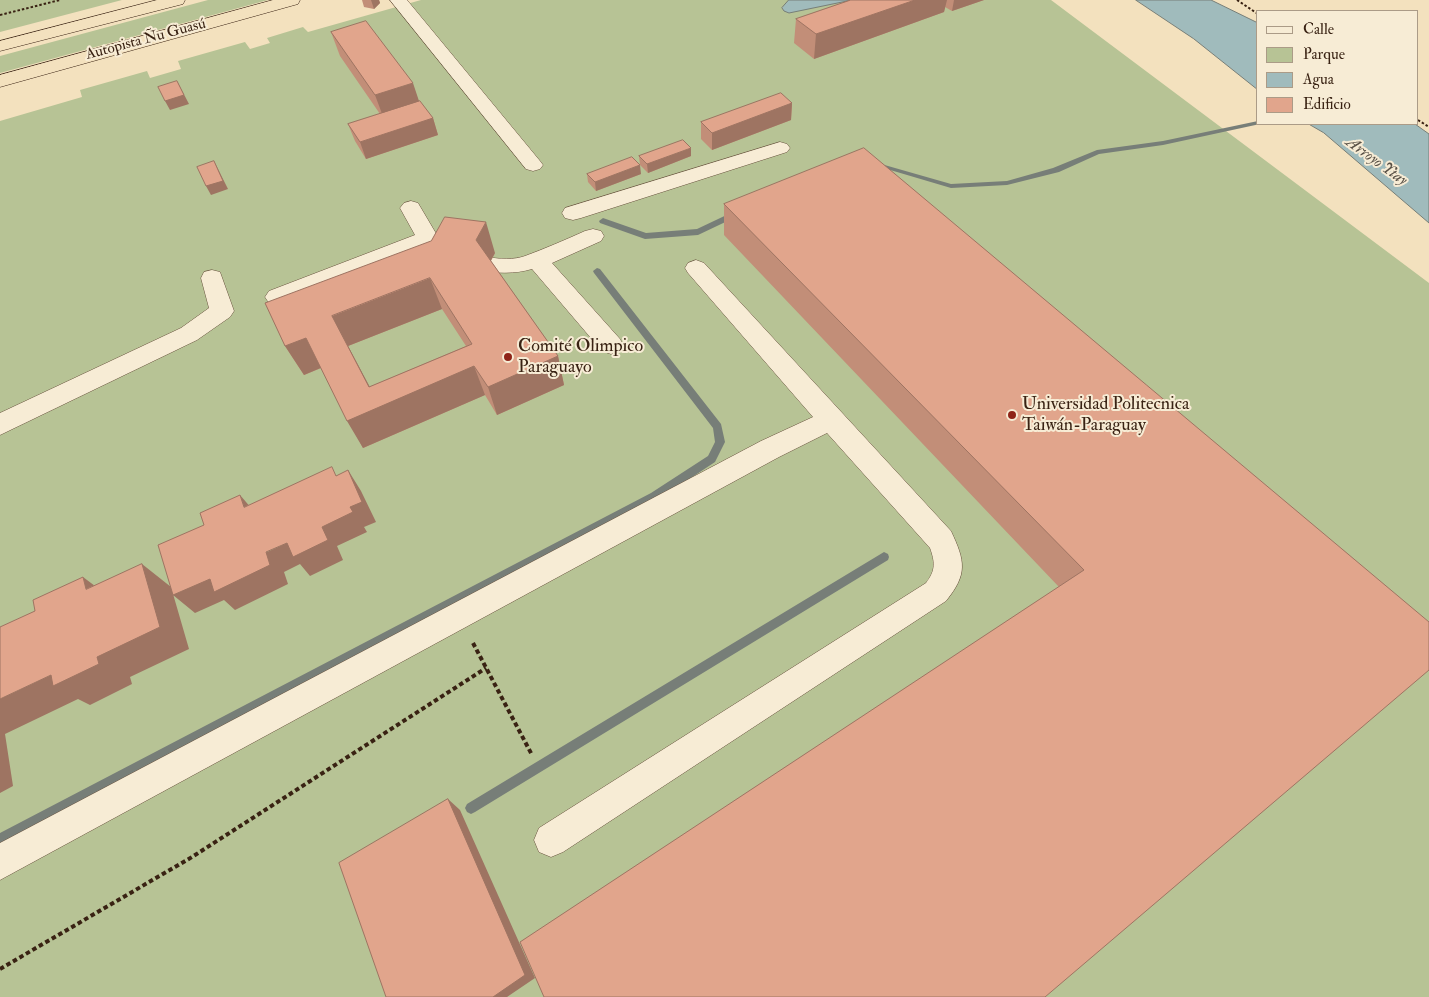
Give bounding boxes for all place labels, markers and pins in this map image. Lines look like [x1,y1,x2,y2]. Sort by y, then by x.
place label: Comité Olimpico Paraguayo [518,336,643,378]
marker: Comité Olimpico Paraguayo [502,351,514,363]
place label: Universidad Politecnica Taiwán-Paraguay [1022,394,1189,436]
marker: Universidad Politecnica Taiwán-Paraguay [1006,409,1018,421]

